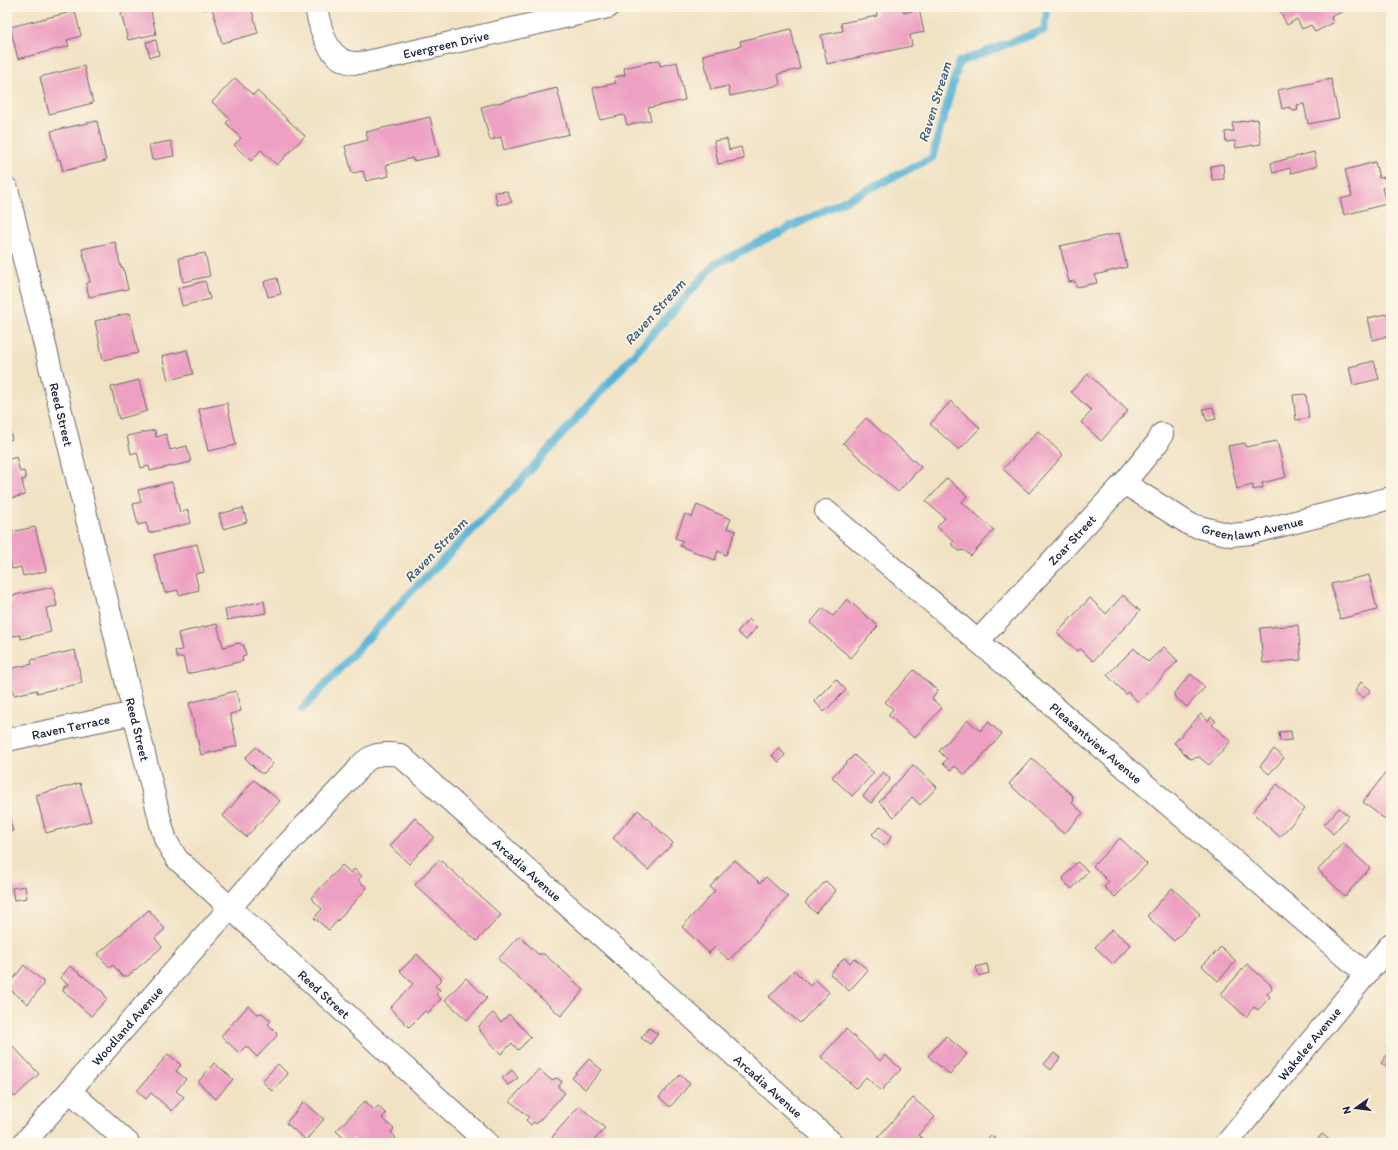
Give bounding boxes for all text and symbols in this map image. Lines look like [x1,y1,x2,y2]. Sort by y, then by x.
street label: Evergreen Drive [401,27,490,61]
water label: Raven Stream [915,59,956,144]
water label: Raven Stream [621,275,690,349]
street label: Reed Street [47,381,77,448]
street label: Zoar Street [1045,511,1099,568]
street label: Greenlawn Avenue [1200,513,1305,543]
water label: Raven Stream [401,514,472,586]
street label: Reed Street [123,696,153,763]
street label: Pleasantview Avenue [1047,699,1145,786]
street label: Raven Terrace [30,711,111,742]
street label: Arcadia Avenue [490,835,565,904]
street label: Reed Street [295,966,353,1022]
street label: Woodland Avenue [88,983,165,1068]
street label: Wakelee Avenue [1274,1004,1344,1083]
street label: Arcadia Avenue [731,1051,806,1121]
north arrow [1336,1088,1376,1128]
text: N [1340,1105,1354,1115]

